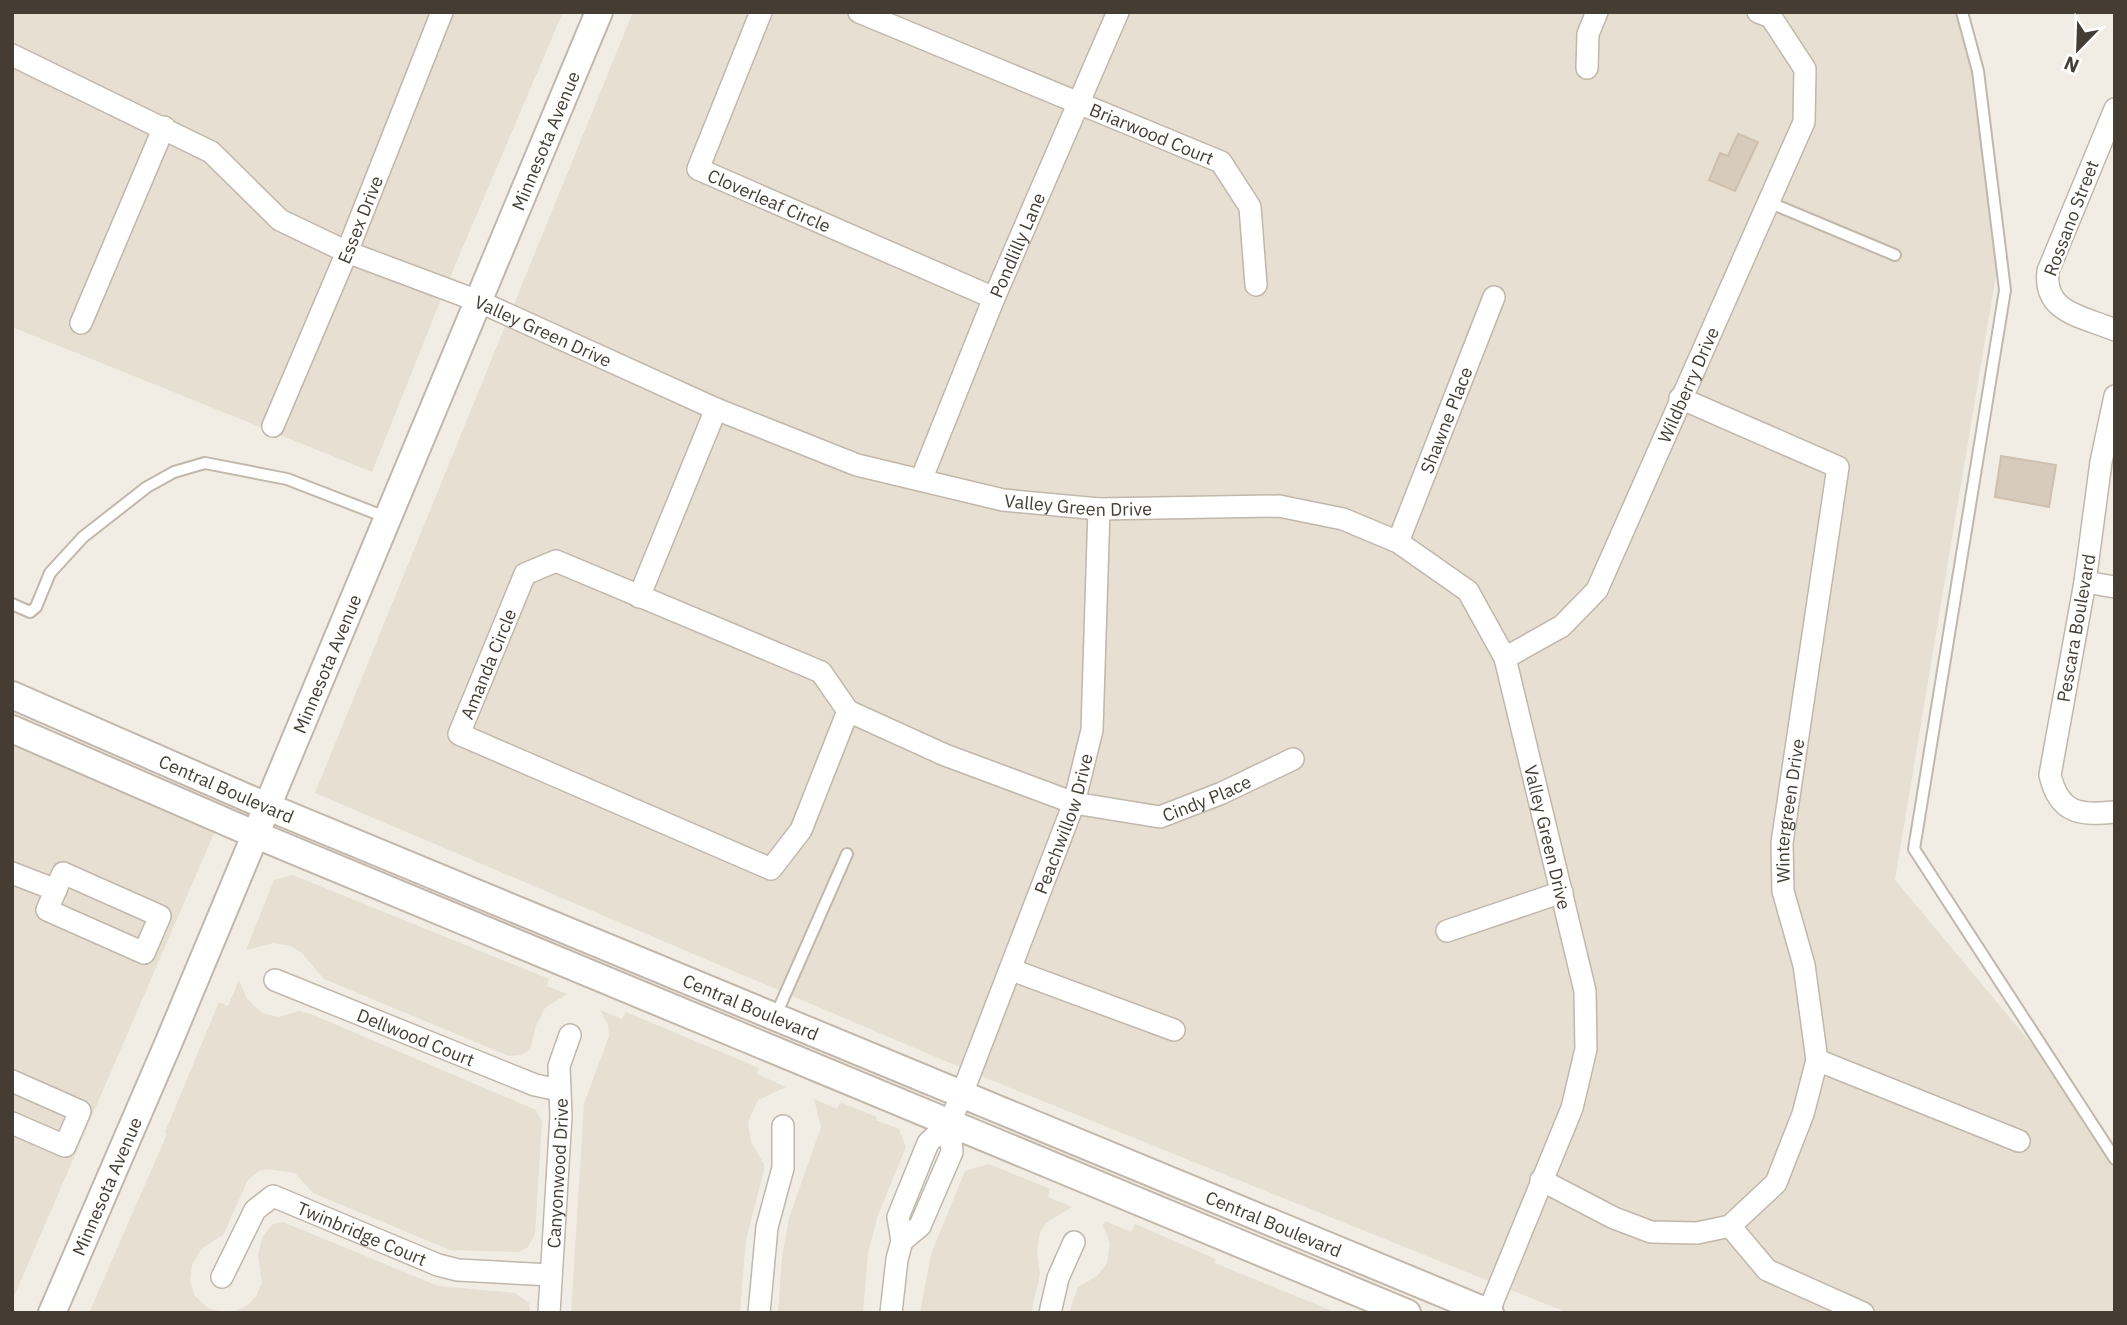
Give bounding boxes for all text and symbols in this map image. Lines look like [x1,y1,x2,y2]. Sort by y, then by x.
north arrow [2043,14,2113,84]
text: N [2060,51,2082,78]
street label: Minnesota Avenue [506,67,585,214]
street label: Briarwood Court [1086,97,1217,169]
street label: Rossano Street [2038,157,2104,279]
street label: Cloverleaf Circle [704,163,834,237]
street label: Essex Drive [332,172,388,267]
street label: Pondlilly Lane [984,189,1050,301]
street label: Valley Green Drive [471,290,615,372]
street label: Wildberry Drive [1652,323,1724,446]
street label: Shawne Place [1415,363,1477,477]
street label: Valley Green Drive [1003,489,1152,521]
street label: Pescara Boulevard [2052,552,2100,704]
street label: Minnesota Avenue [288,591,366,737]
street label: Amanda Circle [455,605,521,723]
street label: Wintergreen Drive [1770,737,1809,883]
street label: Central Boulevard [155,749,297,828]
street label: Peachwillow Drive [1029,751,1097,897]
street label: Valley Green Drive [1520,762,1576,912]
street label: Cindy Place [1159,769,1255,827]
street label: Central Boulevard [679,968,822,1045]
street label: Dellwood Court [354,1003,478,1071]
street label: Canyonwood Drive [541,1098,573,1249]
street label: Minnesota Avenue [67,1113,147,1259]
street label: Central Boulevard [1202,1185,1345,1262]
street label: Twinbridge Court [294,1196,430,1271]

